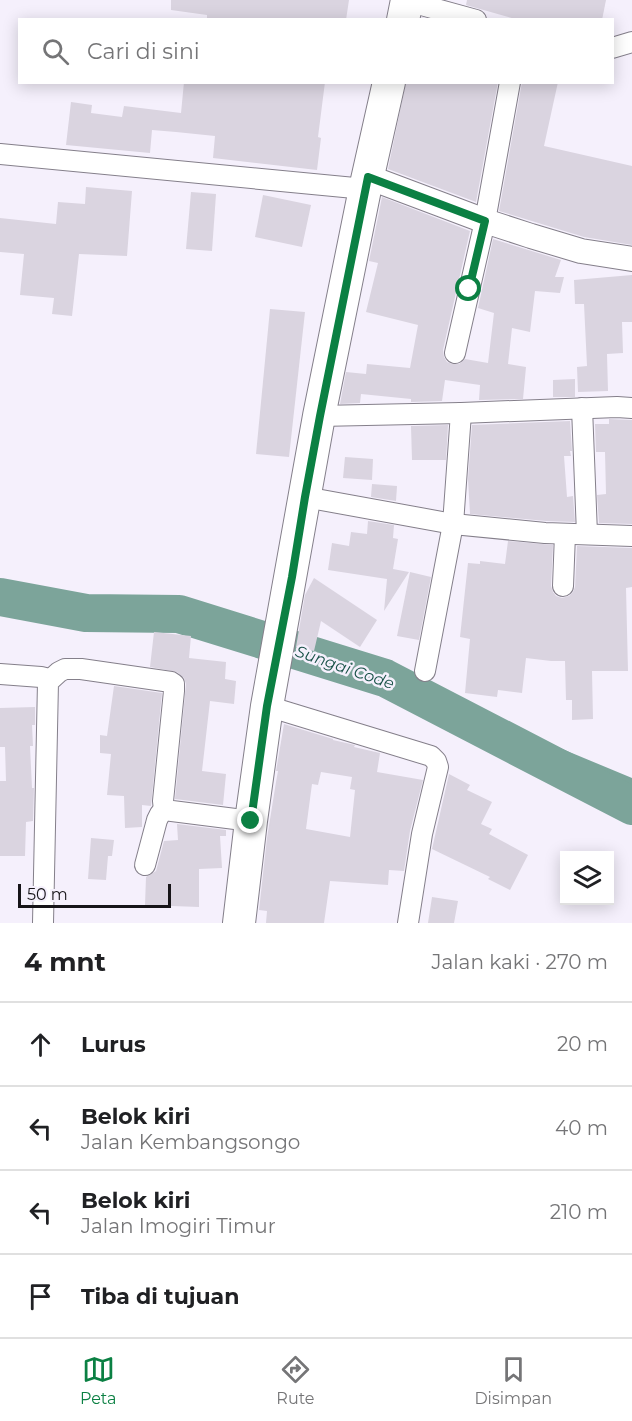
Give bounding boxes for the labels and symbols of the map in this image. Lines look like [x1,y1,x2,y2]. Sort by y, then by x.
route start [455,275,481,301]
water label: Sungai Code [293,642,397,693]
route end [237,807,263,833]
scale bar [18,881,171,908]

